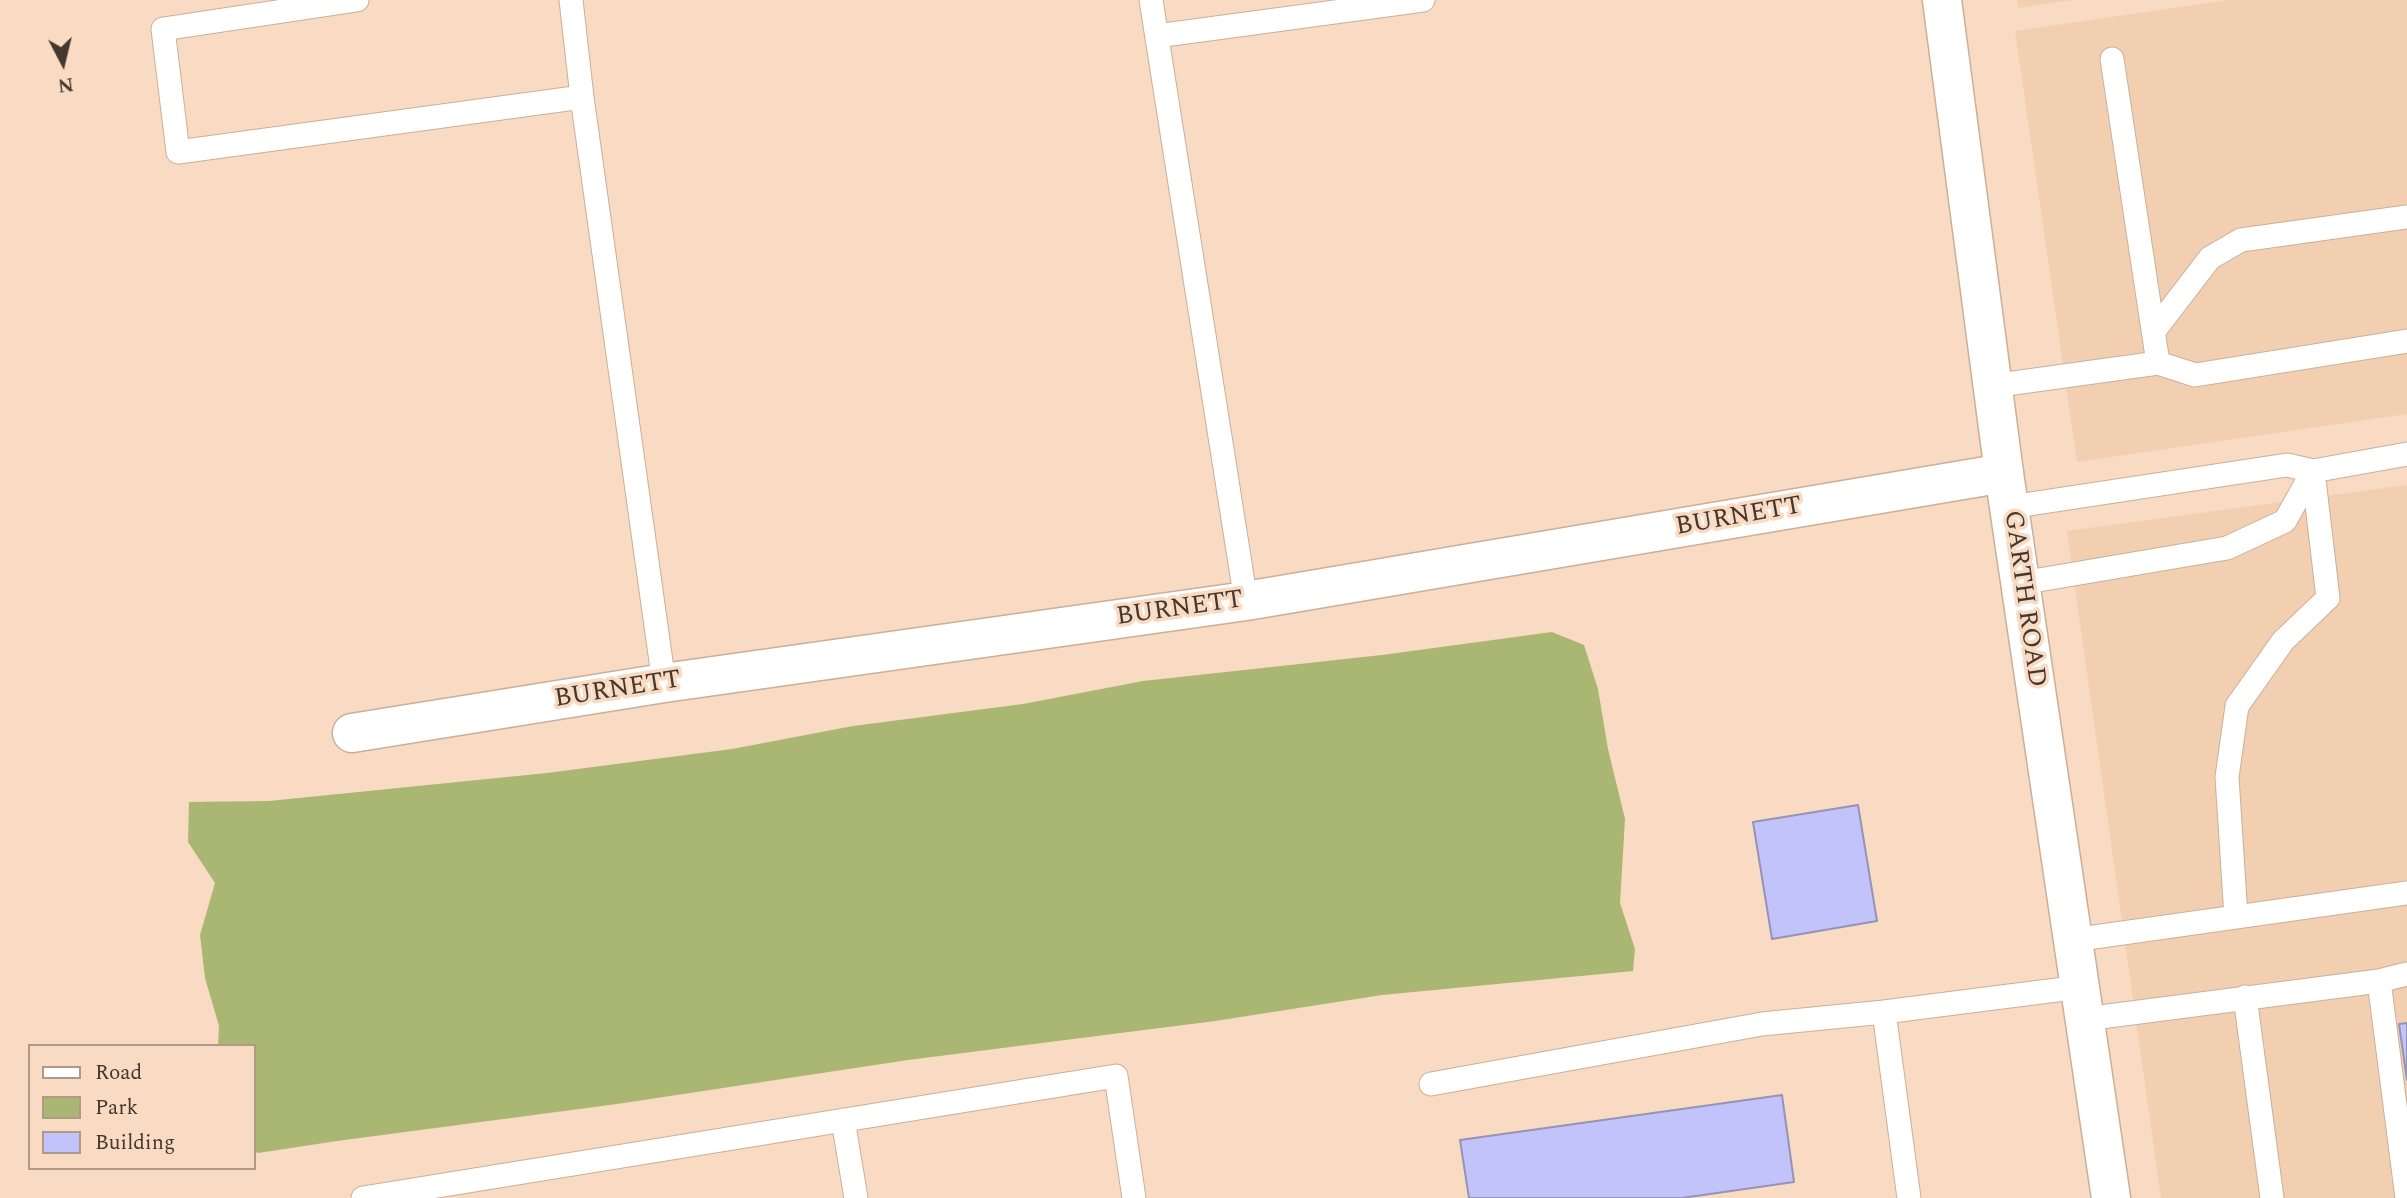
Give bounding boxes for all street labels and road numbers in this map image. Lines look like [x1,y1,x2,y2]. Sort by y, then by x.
street label: BURNETT [1673,492,1805,544]
street label: GARTH ROAD [1995,509,2051,689]
street label: BURNETT [1115,586,1245,634]
street label: BURNETT [553,666,683,716]

